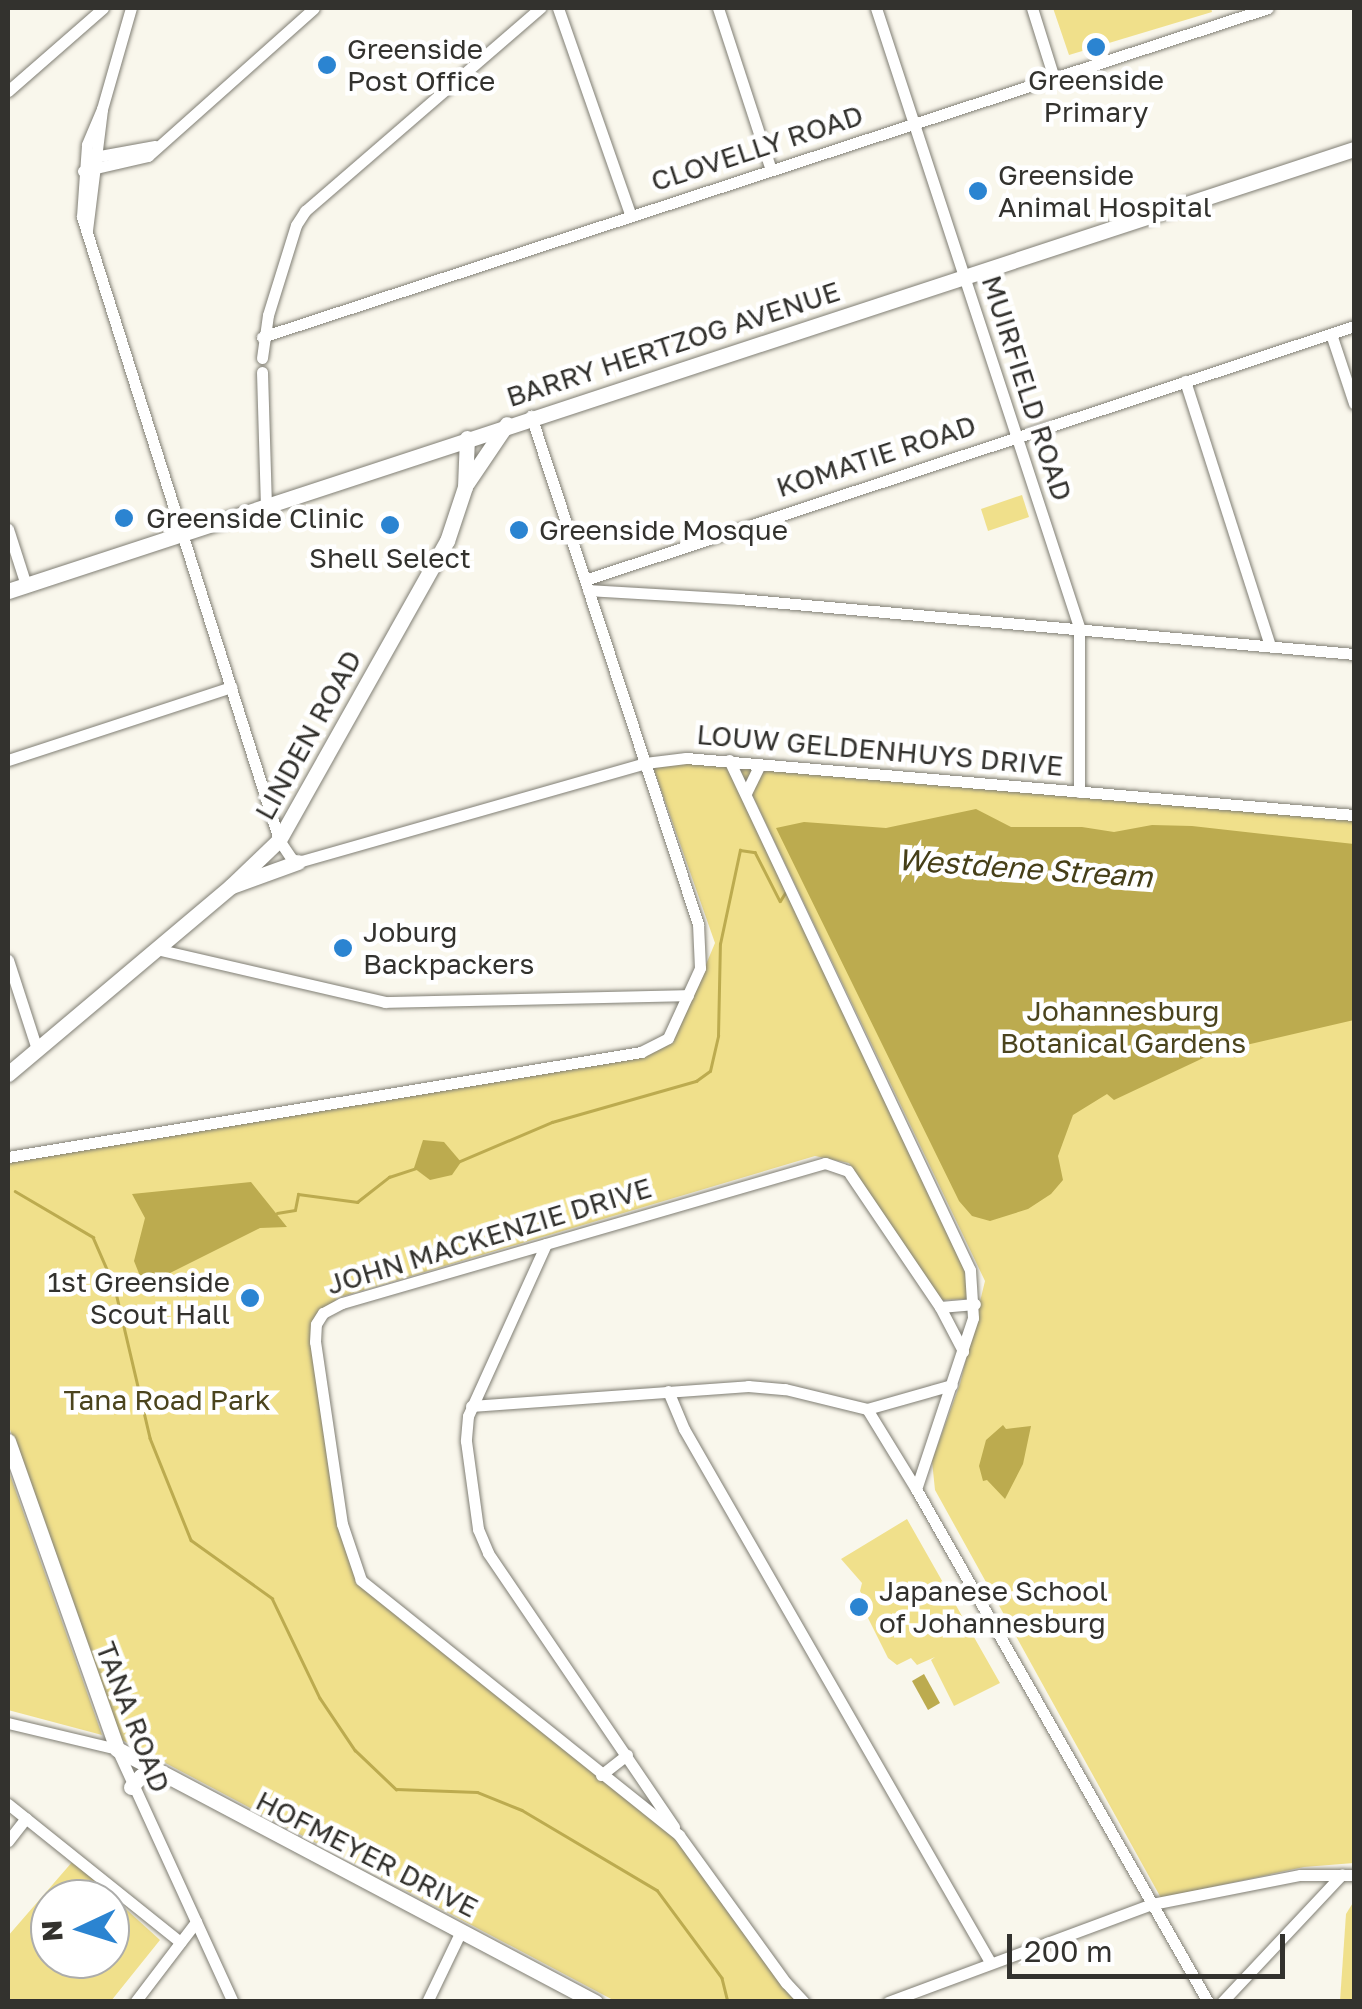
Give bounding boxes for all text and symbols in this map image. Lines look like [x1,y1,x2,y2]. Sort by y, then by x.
place label: Greenside Post Office [347,32,495,98]
marker: Greenside Primary [1085,36,1107,58]
marker: Greenside Post Office [316,54,338,76]
place label: Greenside Primary [1028,63,1164,129]
street label: CLOVELLY ROAD [647,98,867,198]
place label: Greenside Animal Hospital [998,158,1212,224]
marker: Greenside Animal Hospital [967,180,989,202]
street label: MUIRFIELD ROAD [975,271,1079,505]
street label: BARRY HERTZOG AVENUE [502,274,844,414]
street label: KOMATIE ROAD [772,408,980,504]
place label: Greenside Clinic [146,501,364,535]
marker: Greenside Clinic [111,505,137,531]
place label: Greenside Mosque [539,513,788,547]
marker: Shell Select [379,514,401,536]
marker: Greenside Mosque [508,519,530,541]
place label: Shell Select [309,541,471,575]
street label: LINDEN ROAD [248,644,368,826]
street label: LOUW GELDENHUYS DRIVE [695,717,1065,783]
water label: Westdene Stream [897,841,1153,895]
place label: Joburg Backpackers [363,915,534,981]
marker: Joburg Backpackers [332,937,354,959]
park label: Johannesburg Botanical Gardens [1000,994,1246,1060]
street label: JOHN MACKENZIE DRIVE [323,1171,655,1301]
place label: 1st Greenside Scout Hall [47,1265,230,1331]
marker: 1st Greenside Scout Hall [239,1287,261,1309]
park label: Tana Road Park [64,1383,270,1417]
place label: Japanese School of Johannesburg [879,1574,1108,1640]
marker: Japanese School of Johannesburg [848,1596,870,1618]
street label: TANA ROAD [89,1637,177,1797]
street label: HOFMEYER DRIVE [250,1784,484,1924]
north arrow [30,1879,130,1979]
scale bar [1012,1914,1290,1976]
text: N [34,1919,69,1943]
text: 200 m [1024,1933,1113,1969]

